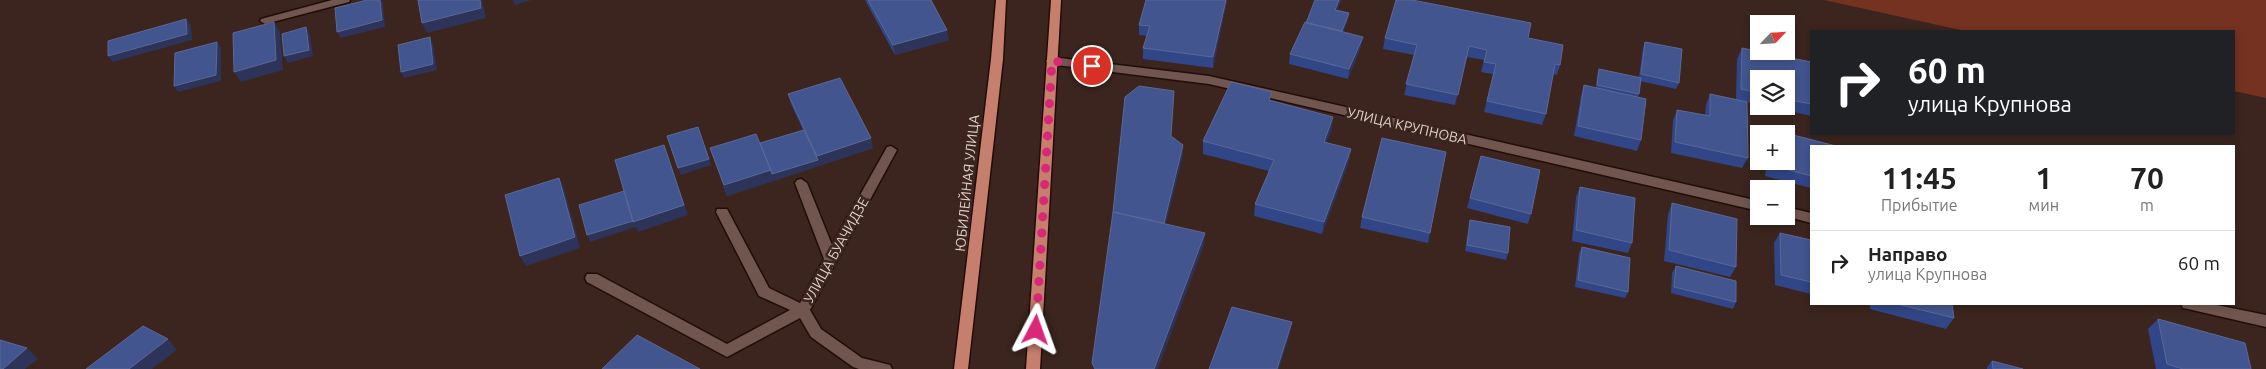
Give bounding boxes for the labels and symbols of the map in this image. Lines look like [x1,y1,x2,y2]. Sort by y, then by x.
north arrow [1750,15,1795,60]
pin [1071,45,1113,87]
street label: УЛИЦА КРУПНОВА [1346,104,1468,148]
street label: ЮБИЛЕЙНАЯ УЛИЦА [951,114,982,252]
street label: УЛИЦА БУАЧИДЗЕ [800,194,872,306]
position arrow [1009,303,1061,355]

